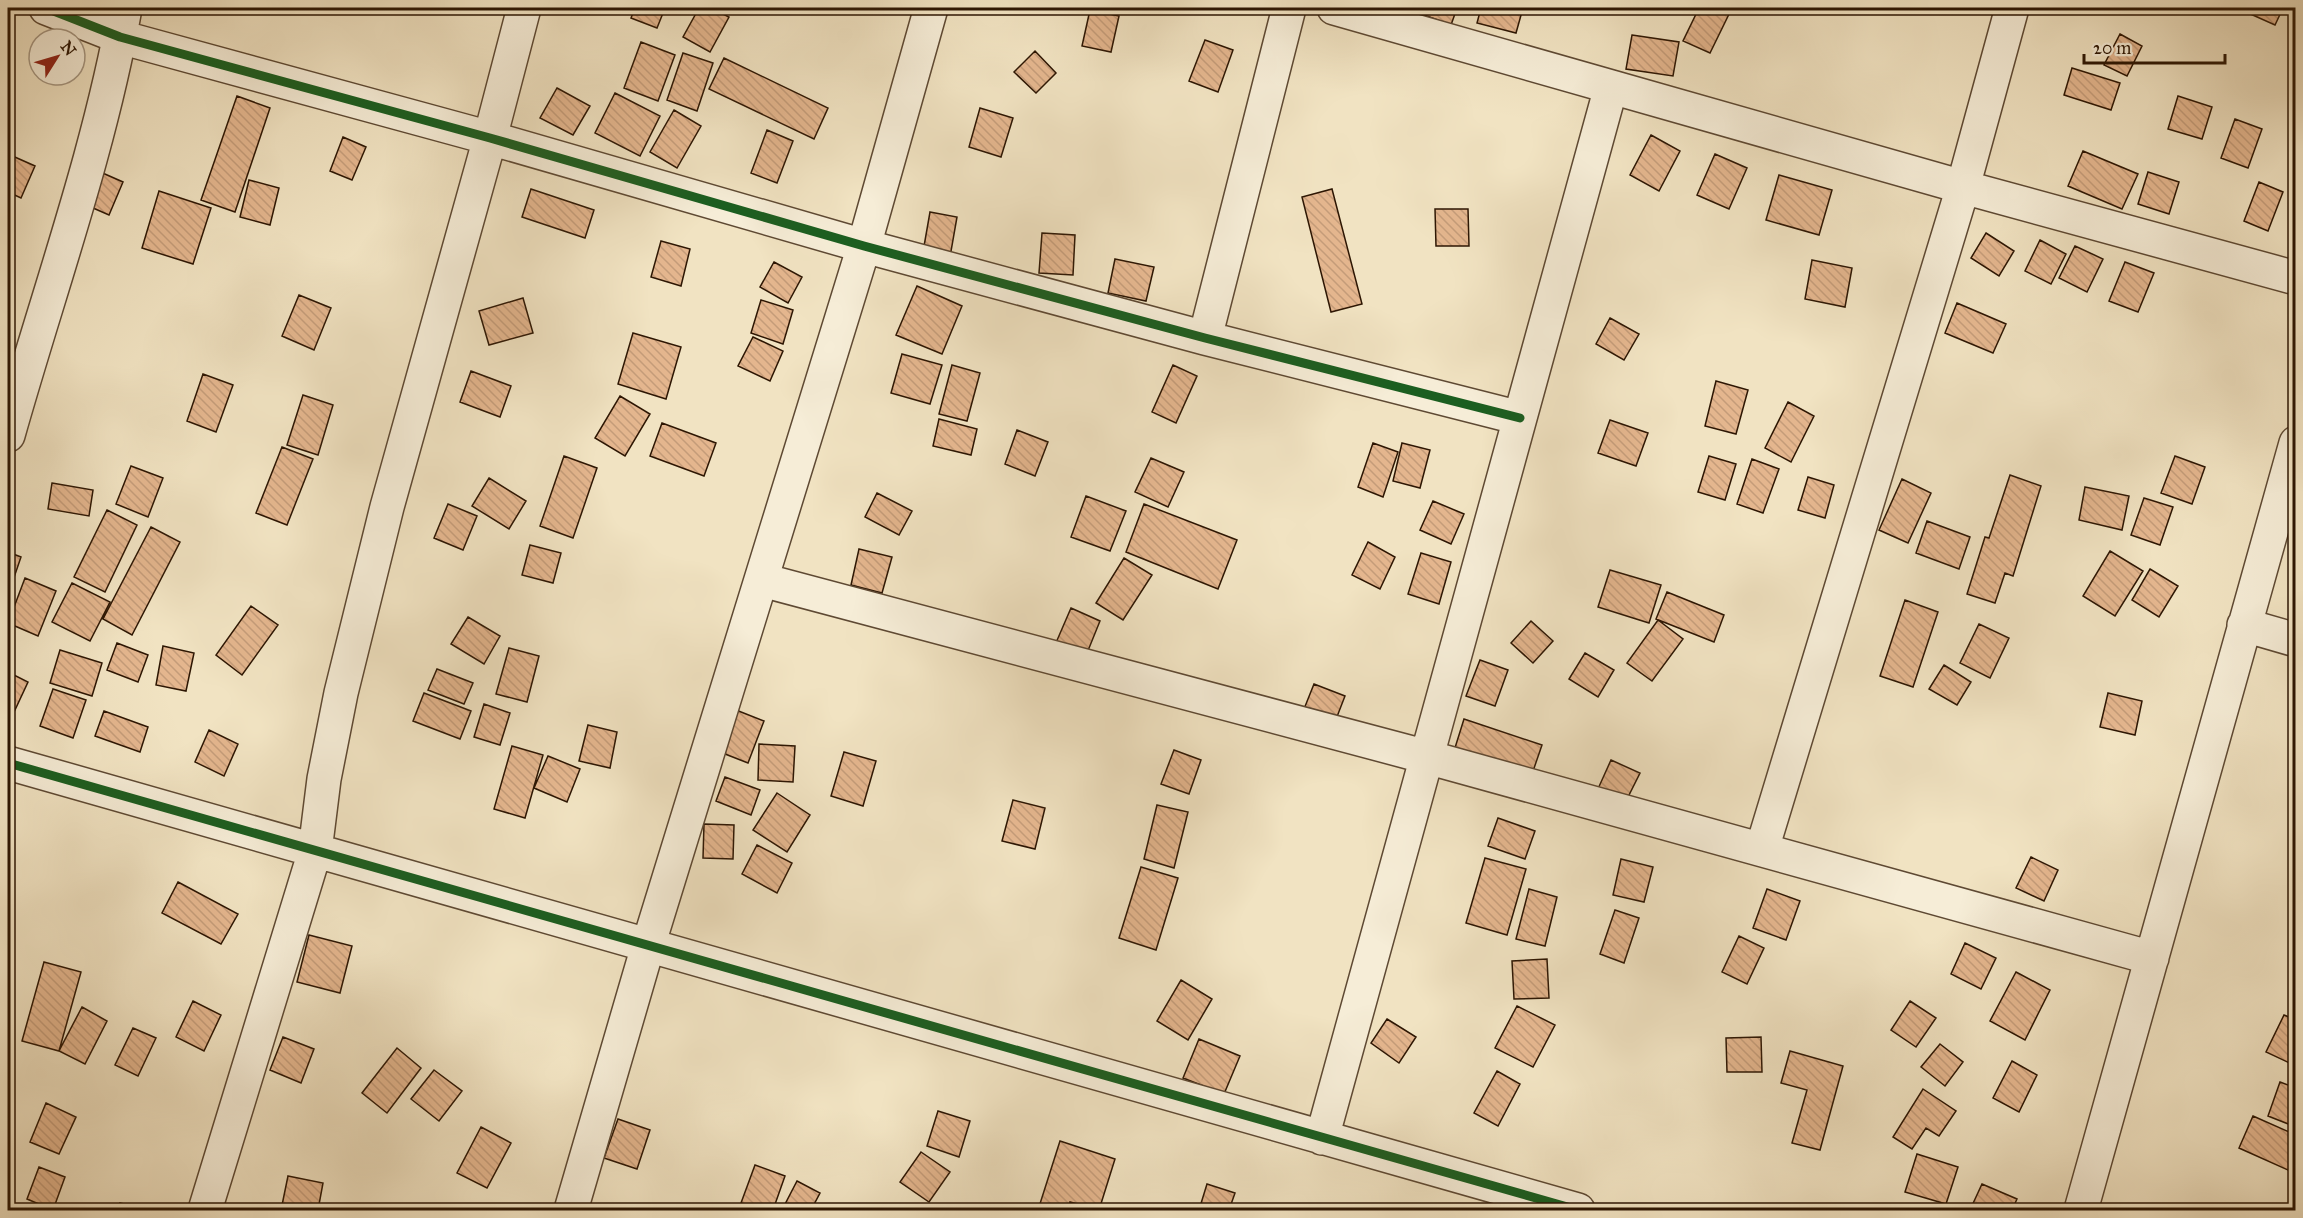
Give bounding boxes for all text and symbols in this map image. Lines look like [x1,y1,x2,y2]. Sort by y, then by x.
north arrow [27,27,87,87]
scale bar [2084,27,2225,65]
text: N [57,37,81,60]
text: 20 m [2093,37,2131,59]

